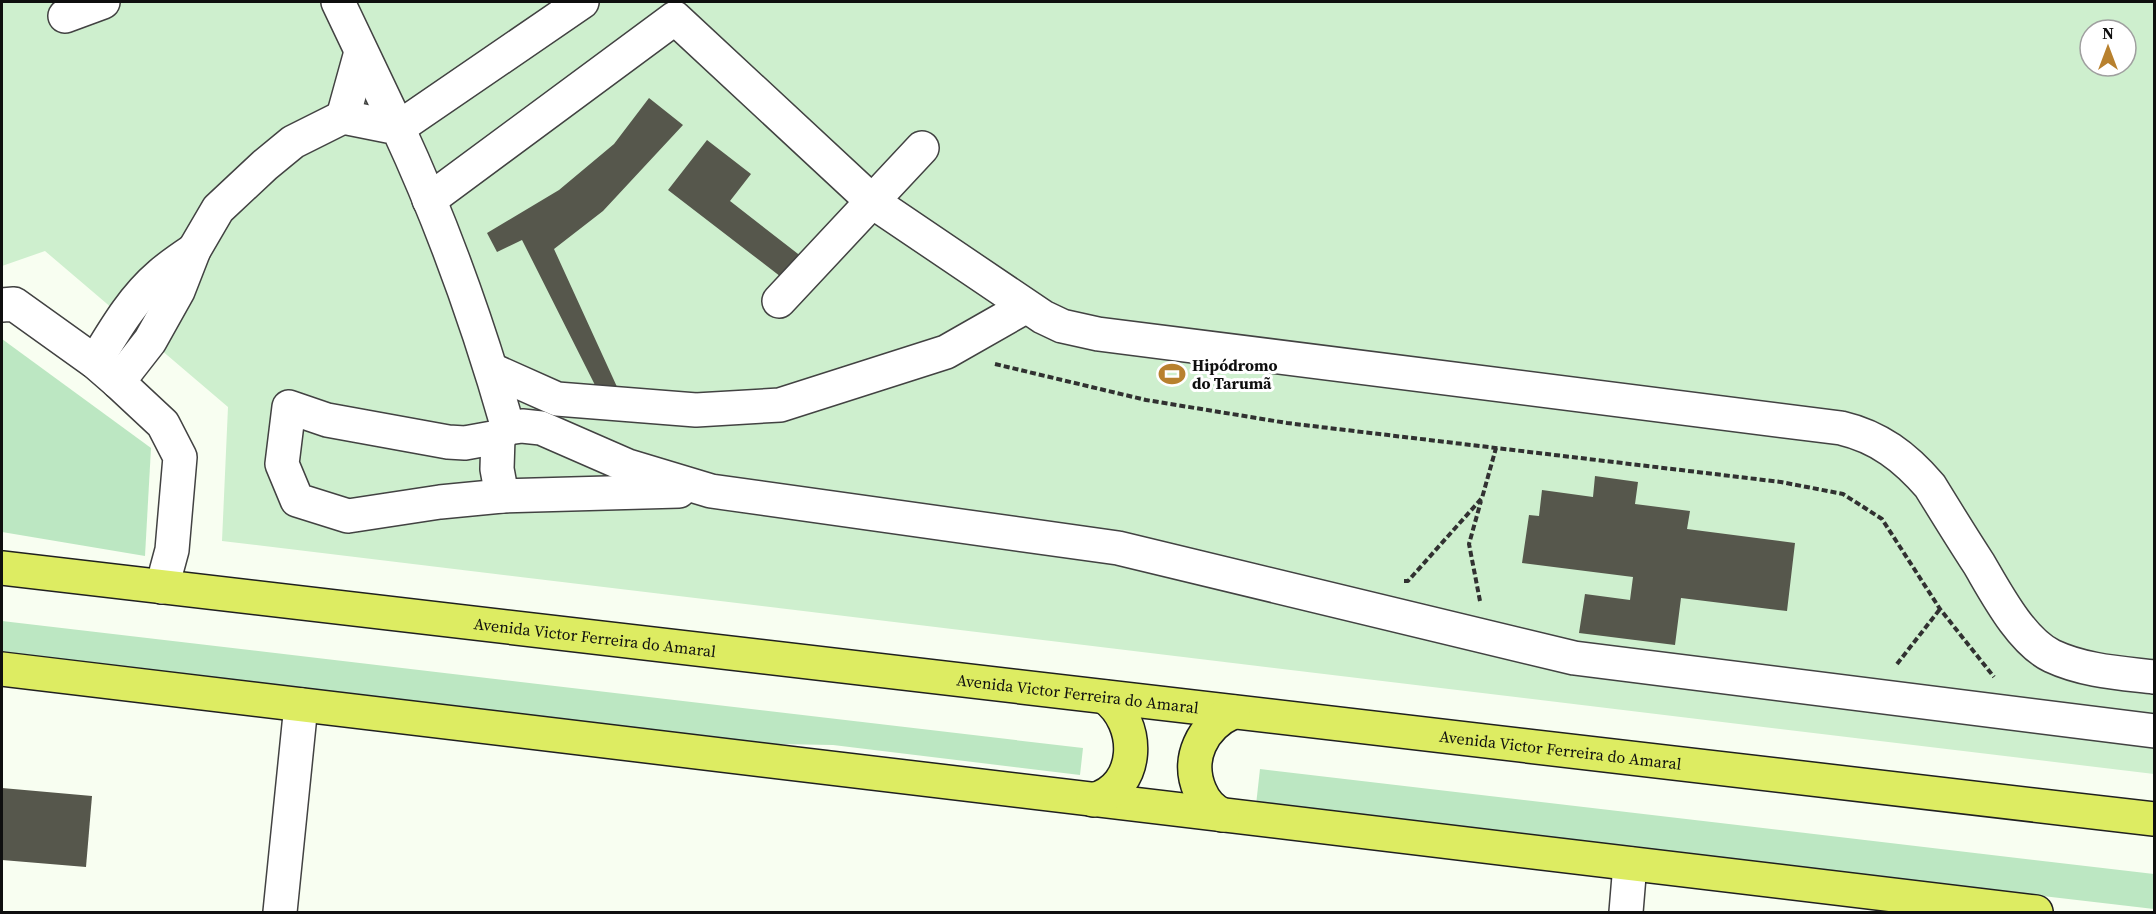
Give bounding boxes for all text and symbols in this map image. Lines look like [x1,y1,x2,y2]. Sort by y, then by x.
north arrow [2078,18,2138,78]
text: N [2102,22,2114,44]
place label: Hipódromo do Tarumã [1192,354,1278,394]
sports icon: Hipódromo do Tarumã [1157,359,1187,389]
street label: Avenida Victor Ferreira do Amaral [473,612,718,662]
street label: Avenida Victor Ferreira do Amaral [955,668,1200,719]
street label: Avenida Victor Ferreira do Amaral [1438,725,1683,775]

